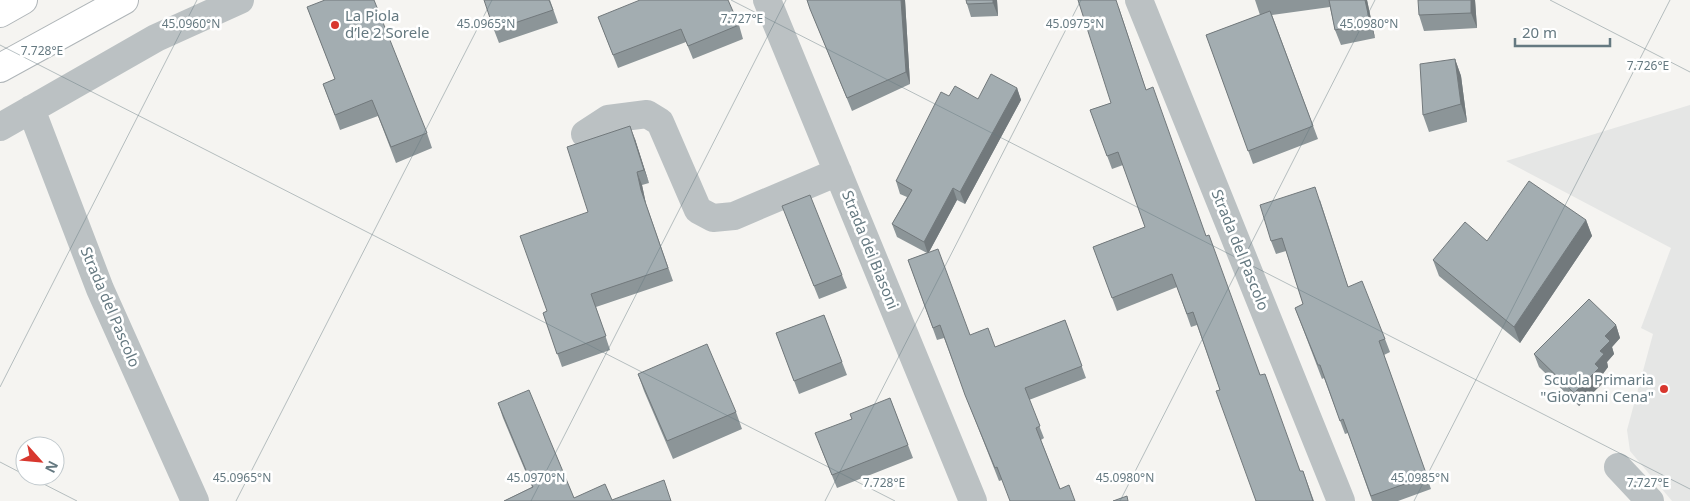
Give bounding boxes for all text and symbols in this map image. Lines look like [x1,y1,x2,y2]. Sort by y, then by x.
place label: La Piola d’le 2 Sorele [345,5,430,42]
text: 7.727°E [721,10,763,27]
text: 45.0960°N [162,15,220,32]
text: 45.0965°N [457,15,515,32]
text: 45.0975°N [1046,15,1104,32]
text: 45.0980°N [1340,15,1398,32]
scale bar [1515,15,1610,47]
marker: La Piola d’le 2 Sorele [329,19,341,31]
text: 20 m [1522,22,1557,42]
text: 7.728°E [21,42,63,59]
text: 7.726°E [1627,57,1669,74]
street label: Strada del Pascolo [1208,186,1274,313]
street label: Strada dei Biasoni [838,187,904,312]
street label: Strada del Pascolo [77,243,145,370]
place label: Scuola Primaria "Giovanni Cena" [1540,369,1654,406]
marker: Scuola Primaria "Giovanni Cena" [1658,383,1670,395]
north arrow [15,436,65,486]
text: N [41,458,63,477]
text: 45.0965°N [213,469,271,486]
text: 45.0970°N [507,469,565,486]
text: 45.0980°N [1096,469,1154,486]
text: 45.0985°N [1391,469,1449,486]
text: 7.728°E [863,474,905,491]
text: 7.727°E [1627,474,1669,491]

